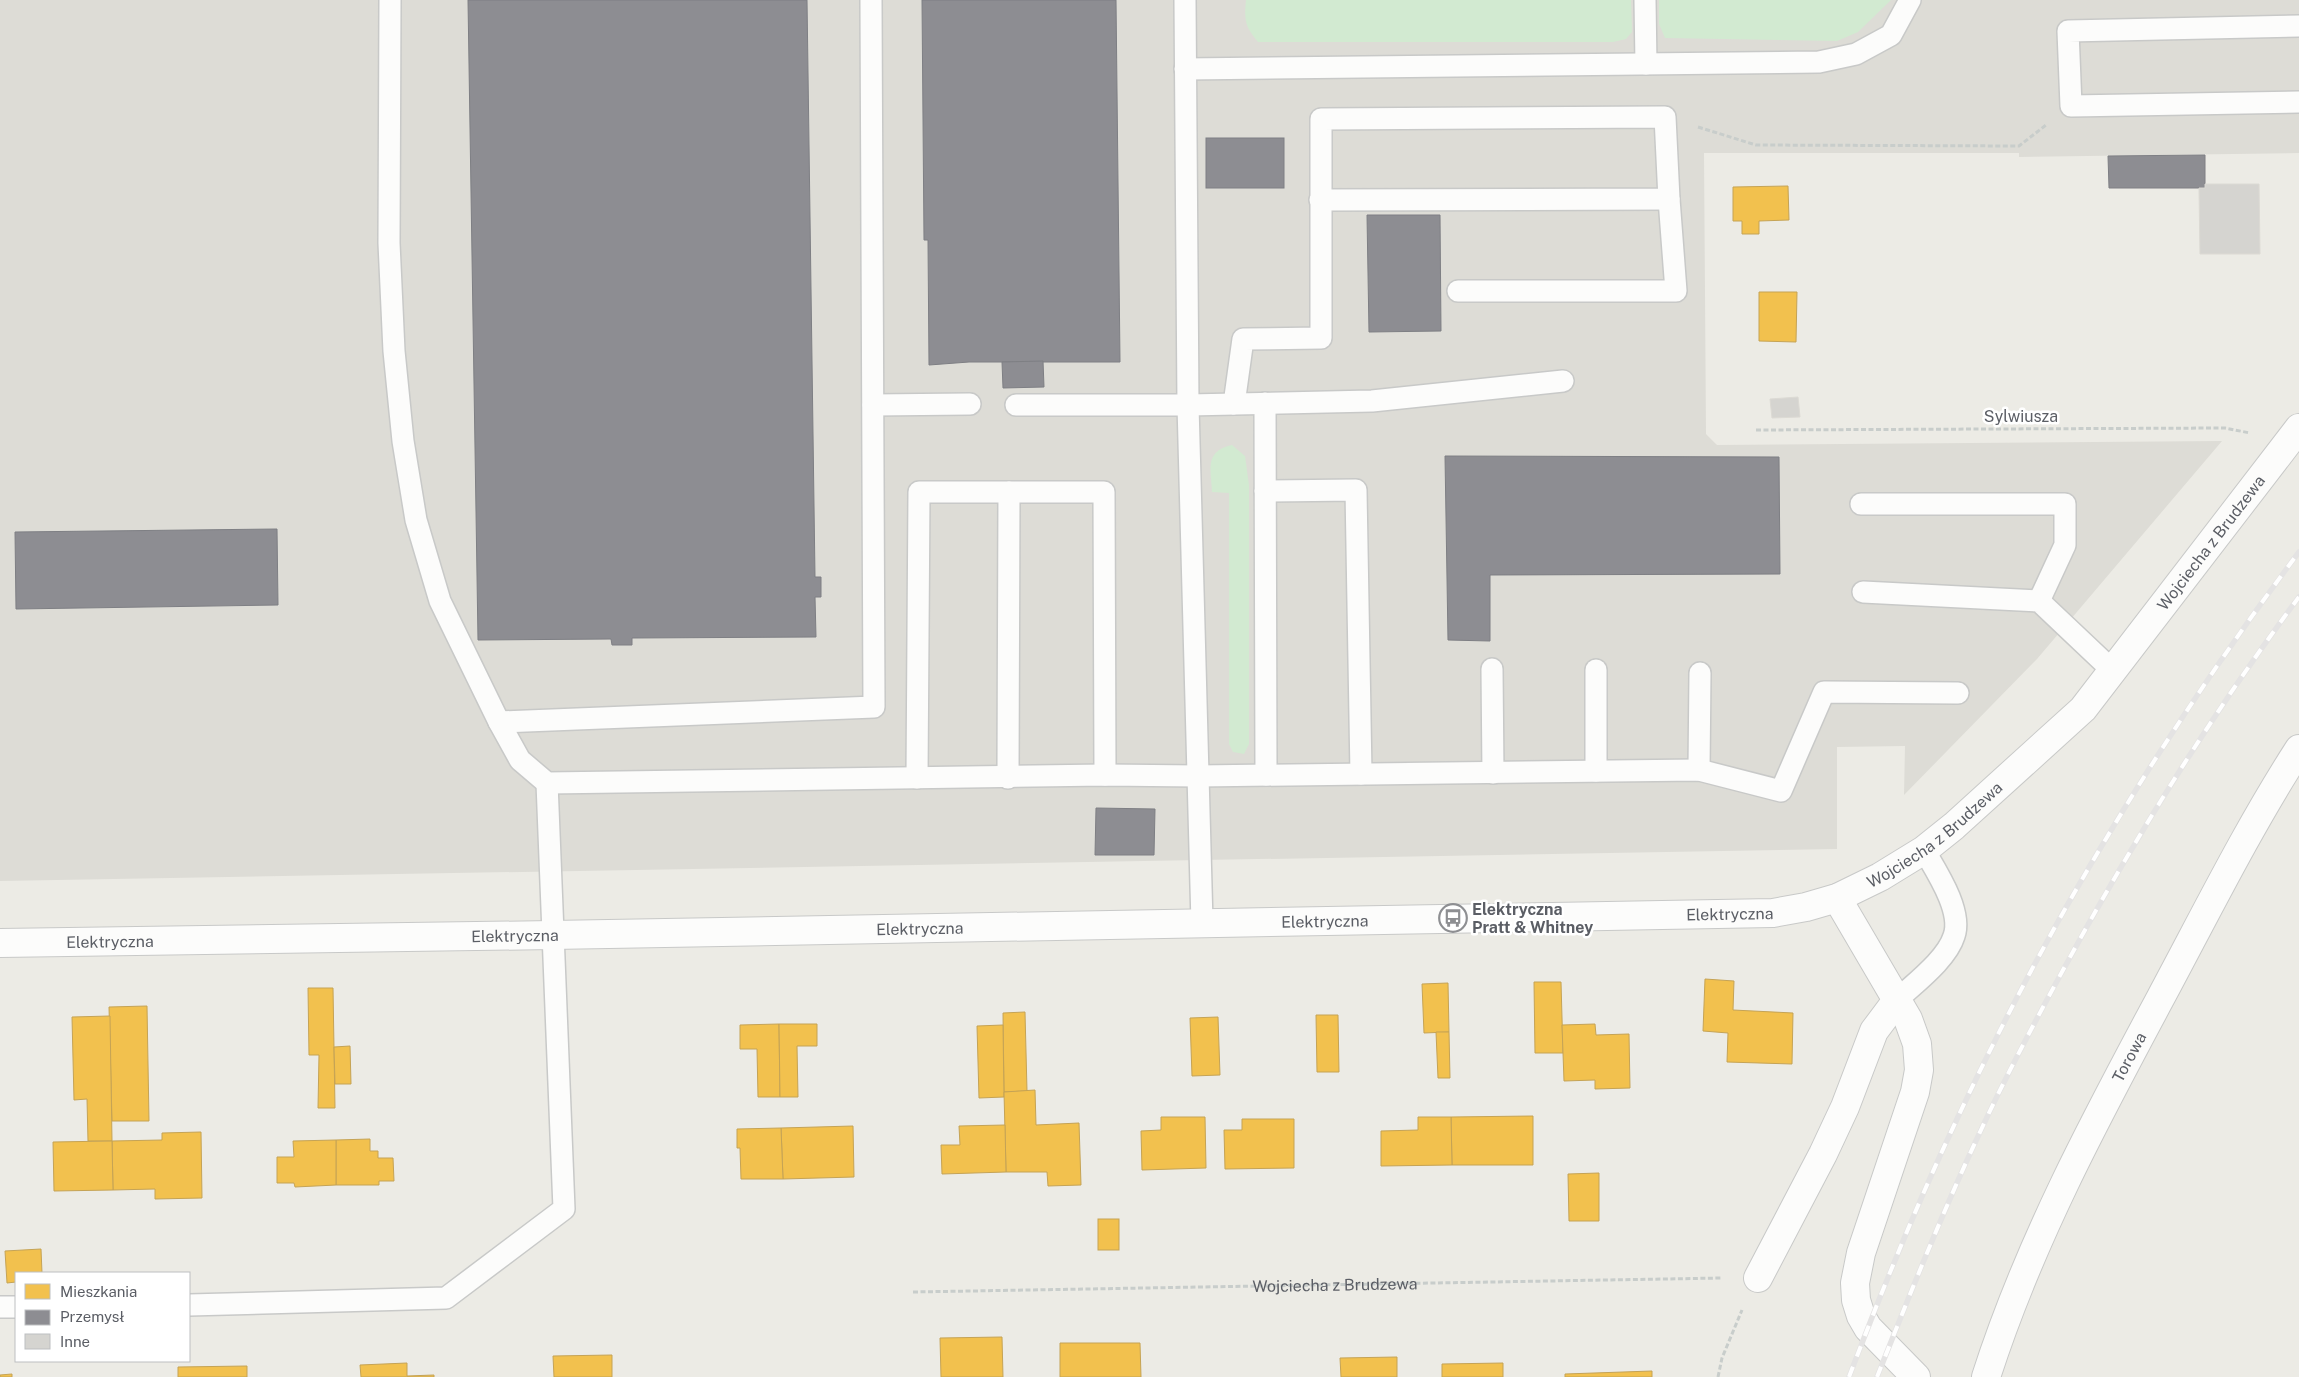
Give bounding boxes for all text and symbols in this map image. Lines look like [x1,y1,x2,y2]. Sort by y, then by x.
street label: Sylwiusza [1984,407,2058,426]
street label: Wojciecha z Brudzewa [2153,471,2269,614]
street label: Wojciecha z Brudzewa [1864,778,2006,891]
place label: Elektryczna Pratt & Whitney [1472,900,1593,937]
bus stop icon: Elektryczna Pratt & Whitney [1438,903,1468,933]
street label: Elektryczna [1686,903,1774,924]
street label: Elektryczna [1281,911,1369,931]
street label: Elektryczna [876,918,964,939]
street label: Elektryczna [471,925,559,946]
street label: Elektryczna [66,931,154,952]
street label: Torowa [2108,1029,2150,1085]
legend [15,1272,190,1362]
street label: Wojciecha z Brudzewa [1252,1274,1418,1296]
text: Mieszkania [60,1283,137,1300]
text: Przemysł [60,1308,125,1325]
text: Inne [60,1333,90,1350]

